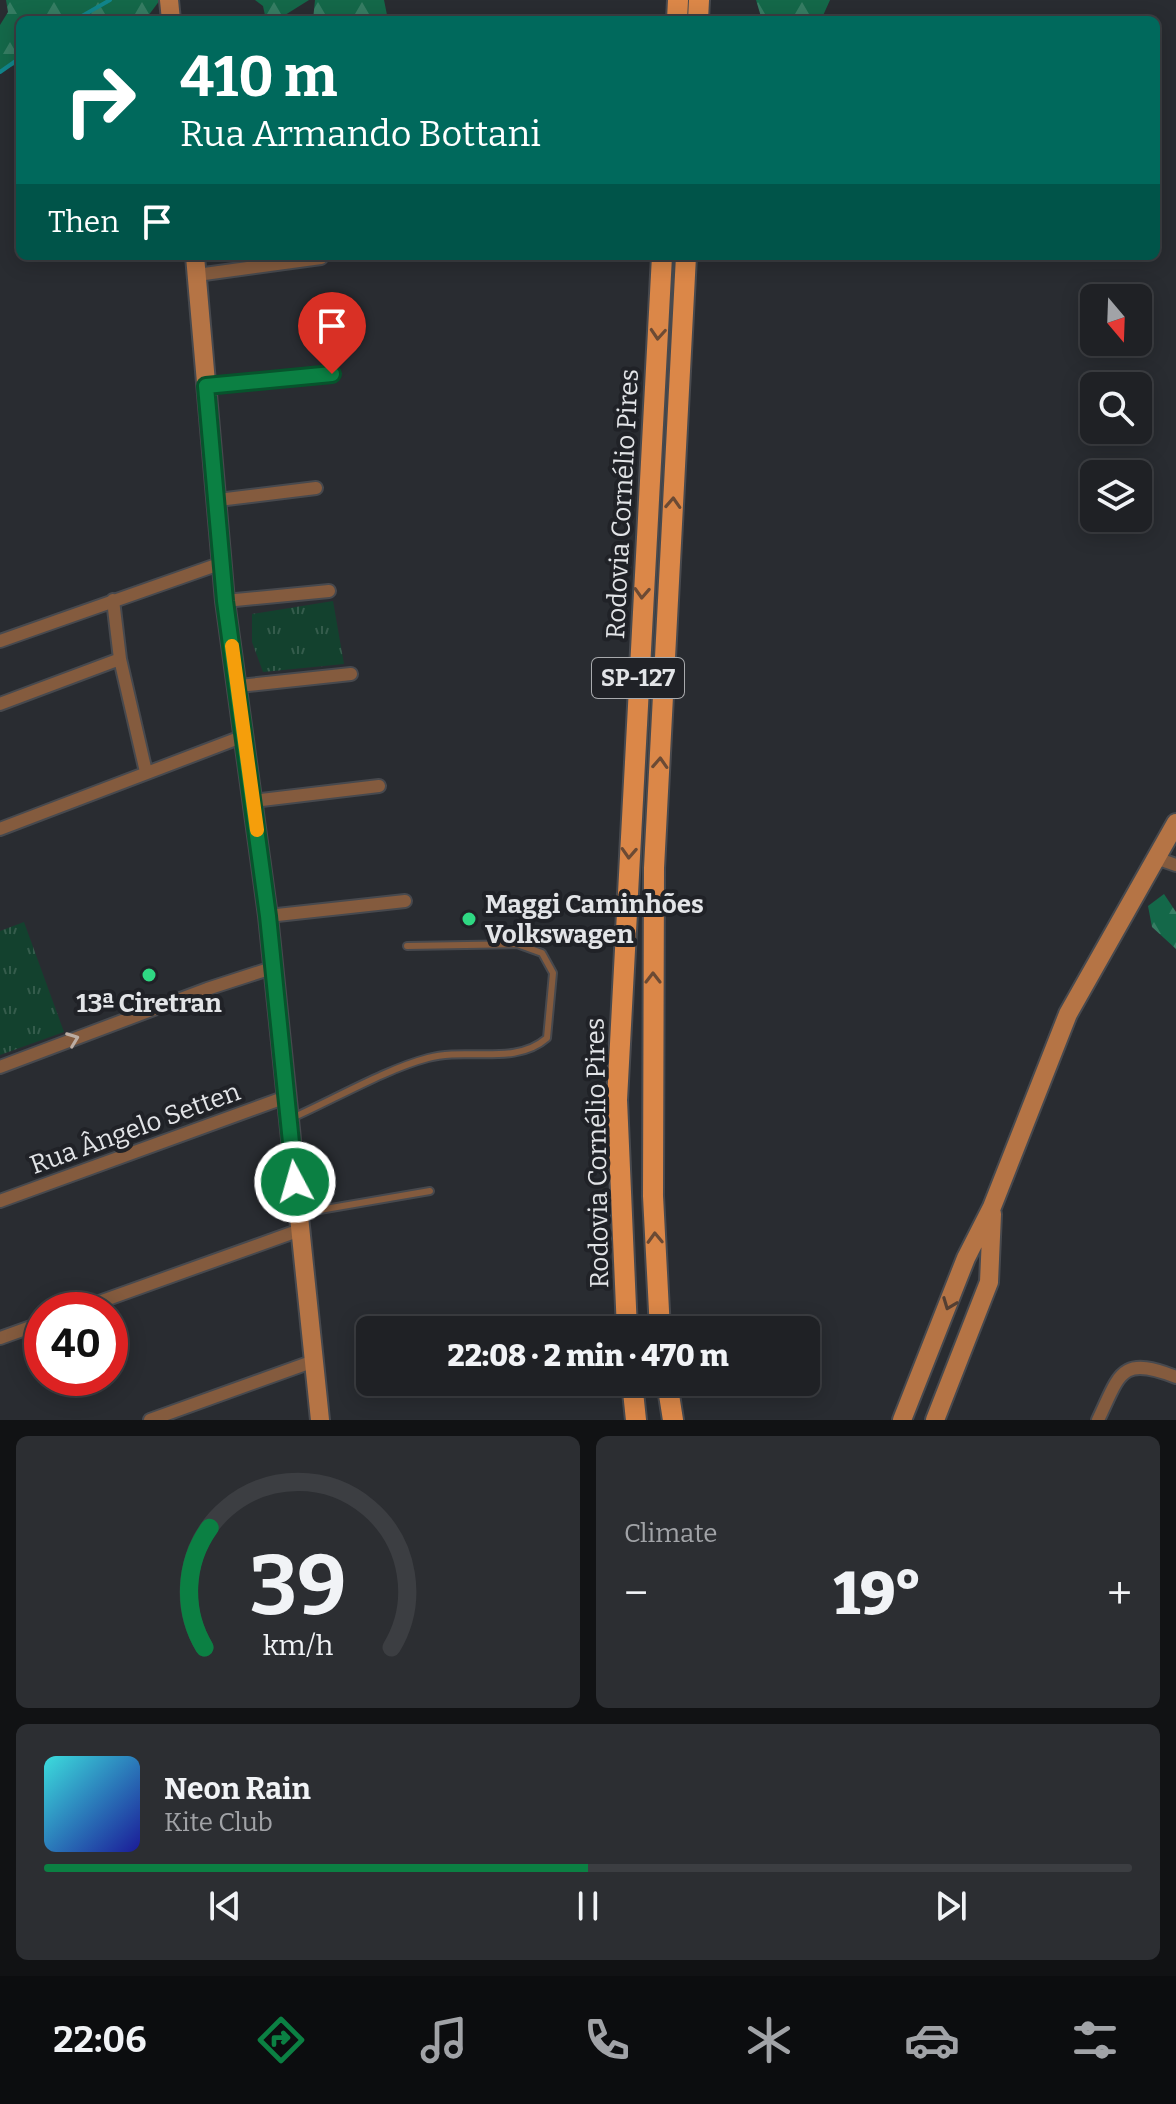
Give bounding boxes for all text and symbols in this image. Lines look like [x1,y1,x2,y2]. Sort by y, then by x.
text: 410 m [180,44,337,111]
icon: right [48,48,152,152]
text: Rua Armando Bottani [180,112,541,156]
icon: arrive [135,200,179,244]
text: Then [48,204,119,240]
north arrow [1080,284,1152,356]
map controls [1080,284,1152,532]
pin [298,292,366,374]
icon: arrive [310,304,354,348]
one-way arrow [650,328,667,341]
street label: Rodovia Cornélio Pires [600,368,645,640]
button: search [1080,372,1152,444]
button: layers [1080,460,1152,532]
one-way arrow [664,496,681,509]
one-way arrow [634,587,651,600]
road number: SP-127 [592,658,684,698]
one-way arrow [651,756,668,769]
one-way arrow [621,847,638,860]
place label: Maggi Caminhões Volkswagen [485,889,704,950]
marker: Maggi Caminhões Volkswagen [460,910,478,928]
marker: 13ª Ciretran [140,966,158,984]
one-way arrow [645,971,662,984]
place label: 13ª Ciretran [76,988,222,1019]
street label: Rodovia Cornélio Pires [580,1017,615,1288]
one-way arrow [65,1032,79,1049]
street label: Rua Ângelo Setten [26,1076,245,1181]
position arrow [253,1140,337,1224]
one-way arrow [647,1231,664,1244]
speed limit sign: 40 [24,1292,128,1396]
one-way arrow [942,1296,959,1310]
text: 22:08 · 2 min · 470 m [448,1338,728,1374]
text: Climate [624,1518,718,1549]
text: 39 [249,1536,347,1636]
text: 19° [833,1558,922,1630]
text: − [624,1567,648,1620]
text: + [1107,1567,1132,1620]
text: km/h [263,1628,334,1663]
text: Neon Rain [164,1771,311,1807]
text: Kite Club [164,1807,273,1838]
icon: previous [203,1884,247,1928]
icon: pause [566,1884,610,1928]
icon: next [929,1884,973,1928]
icon: directions [253,2012,309,2068]
icon: music [416,2012,472,2068]
icon: phone [579,2012,635,2068]
icon: climate [741,2012,797,2068]
icon: car [904,2012,960,2068]
icon: filters [1067,2012,1123,2068]
text: 22:06 [53,2018,146,2062]

